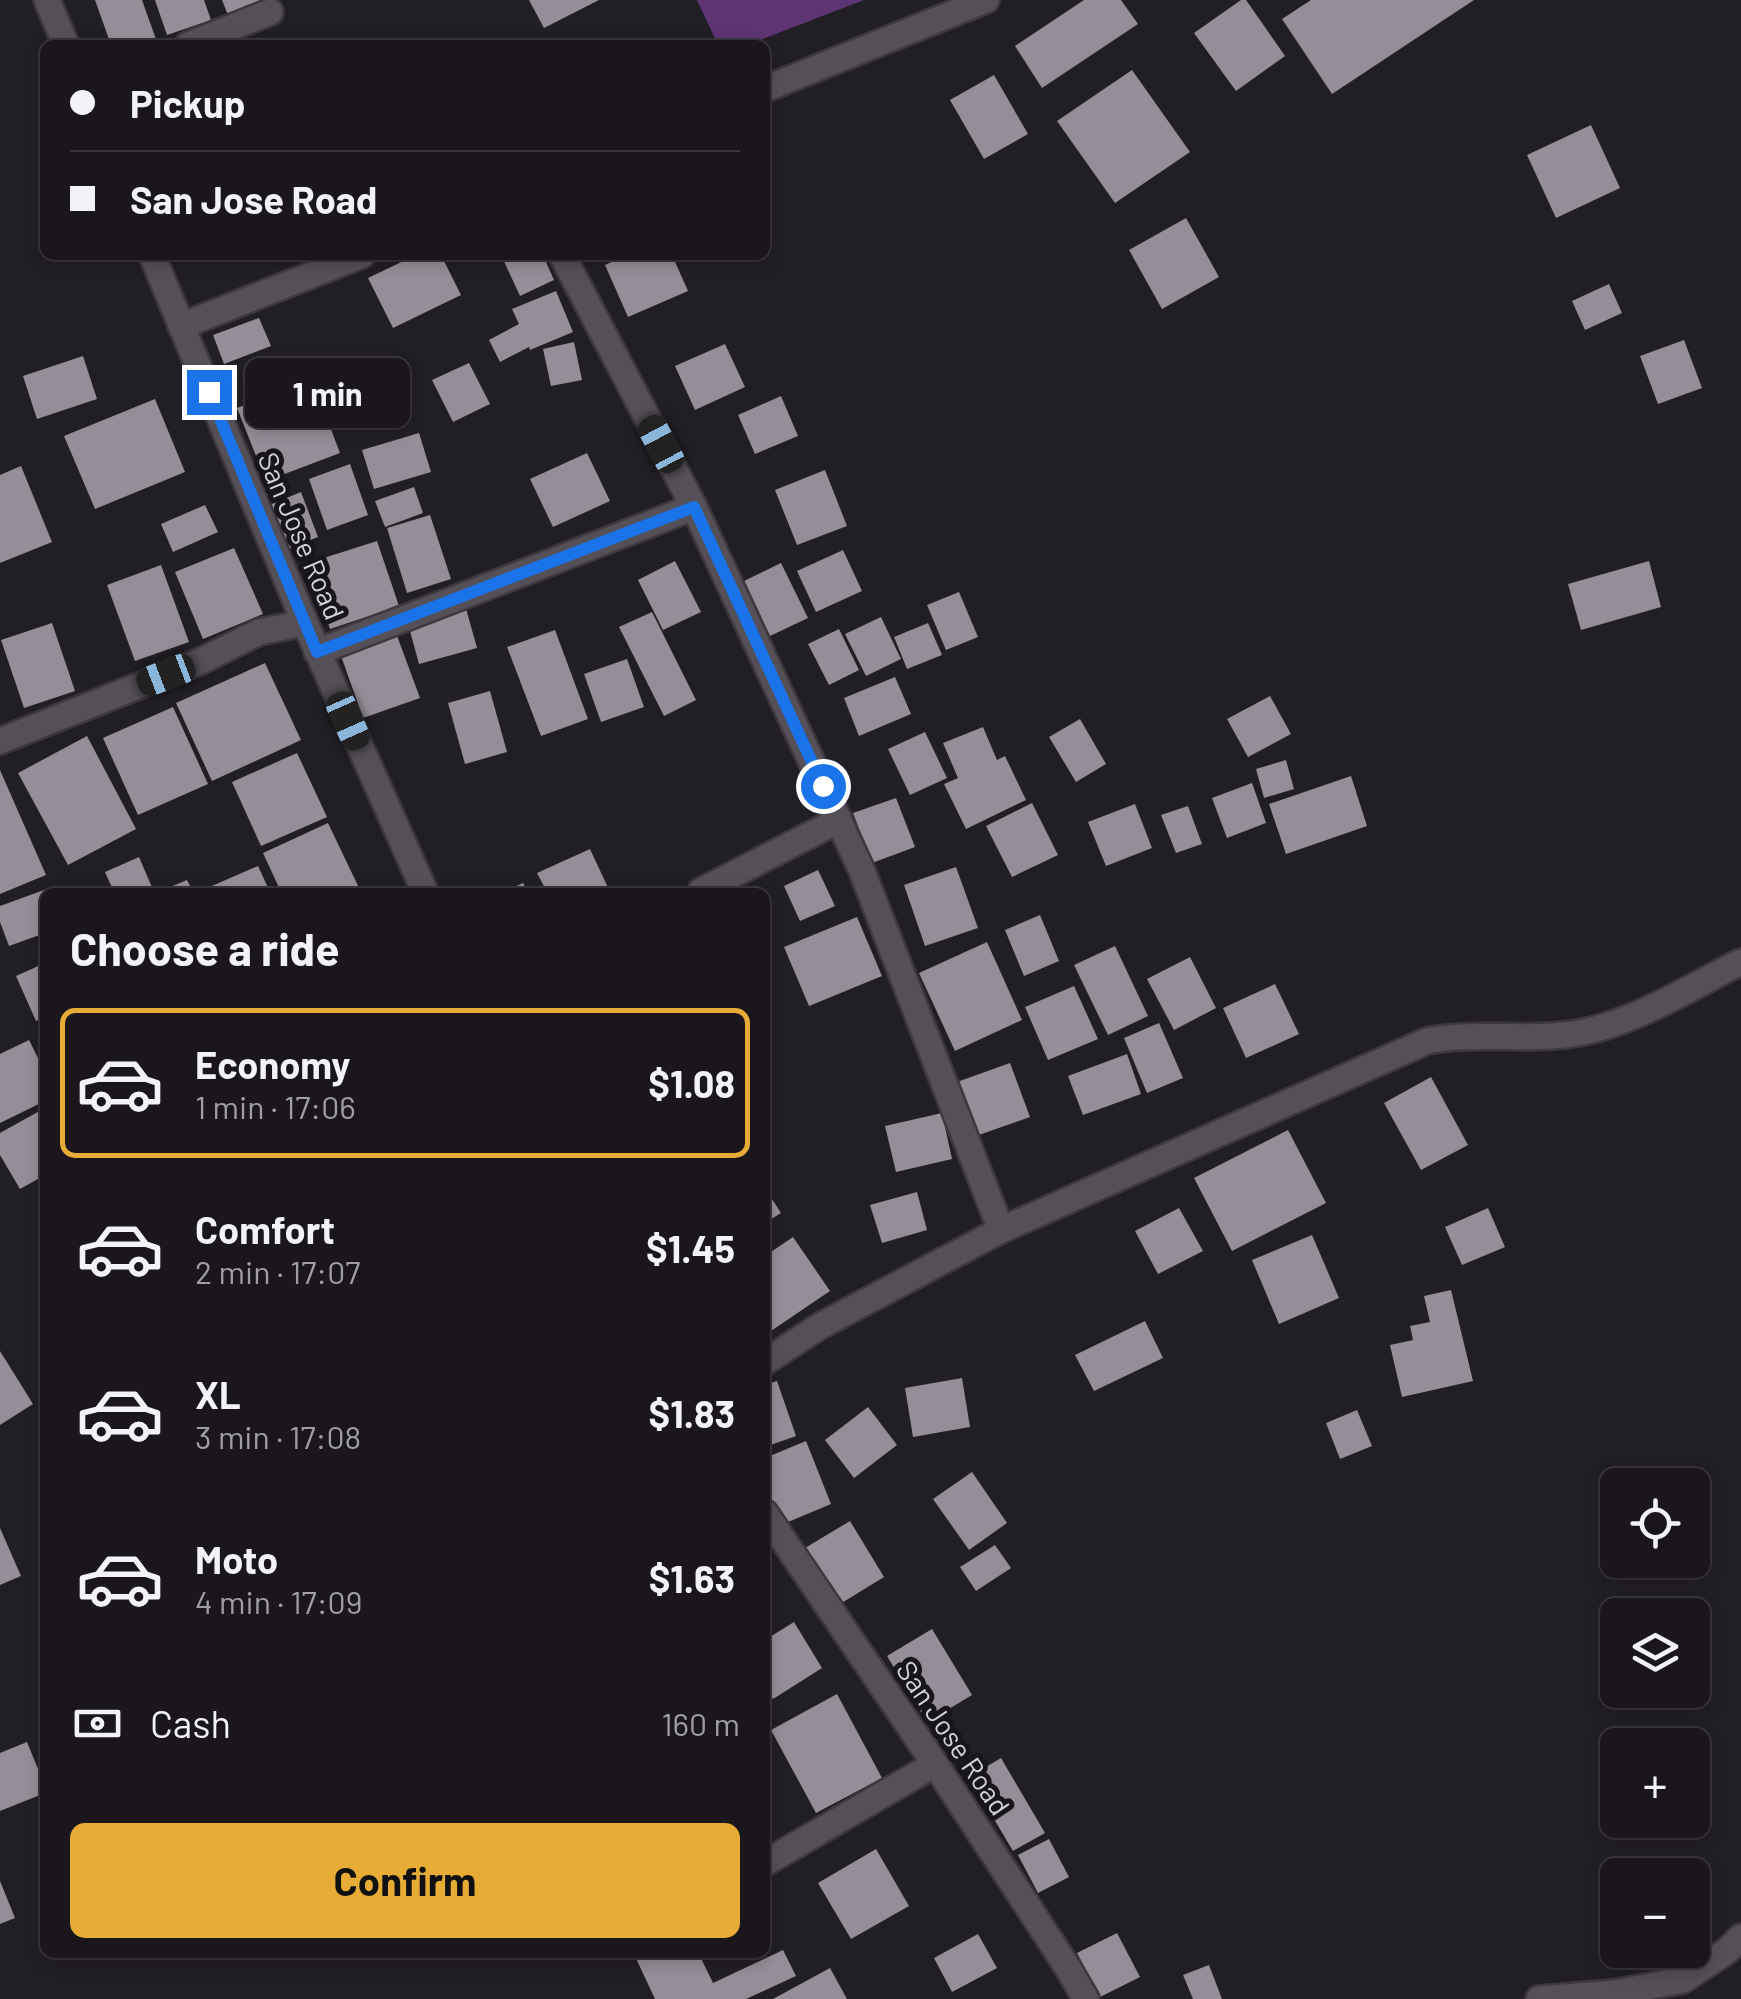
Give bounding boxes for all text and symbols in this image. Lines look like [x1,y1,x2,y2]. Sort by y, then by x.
text: Pickup [130,80,245,126]
text: San Jose Road [130,176,377,222]
callout: 1 min [244,357,409,427]
route end [187,370,232,415]
text: 1 min [292,374,363,412]
car [634,410,688,478]
street label: San Jose Road [251,447,352,624]
car [133,650,199,700]
car [322,687,374,755]
route start [801,764,846,809]
text: Choose a ride [70,921,340,975]
icon: car [75,1038,165,1128]
text: Economy [195,1041,350,1087]
text: $1.08 [648,1060,735,1106]
text: 1 min · 17:06 [195,1087,356,1125]
icon: car [75,1203,165,1293]
text: Comfort [195,1206,335,1252]
text: $1.45 [646,1225,735,1271]
text: 2 min · 17:07 [195,1252,360,1290]
icon: car [75,1368,165,1458]
text: XL [195,1371,241,1417]
text: $1.83 [648,1390,735,1436]
text: 3 min · 17:08 [195,1417,361,1455]
map controls [1600,1468,1710,1968]
button: locate [1600,1468,1710,1578]
icon: car [75,1533,165,1623]
text: Moto [195,1536,278,1582]
text: $1.63 [649,1555,735,1601]
text: 4 min · 17:09 [195,1582,362,1620]
button: layers [1600,1598,1710,1708]
street label: San Jose Road [890,1654,1018,1821]
icon: cash [70,1696,125,1751]
text: Cash [150,1700,231,1746]
text: 160 m [661,1704,740,1742]
button: + [1600,1728,1710,1838]
button: Confirm [70,1823,740,1938]
button: − [1600,1858,1710,1968]

